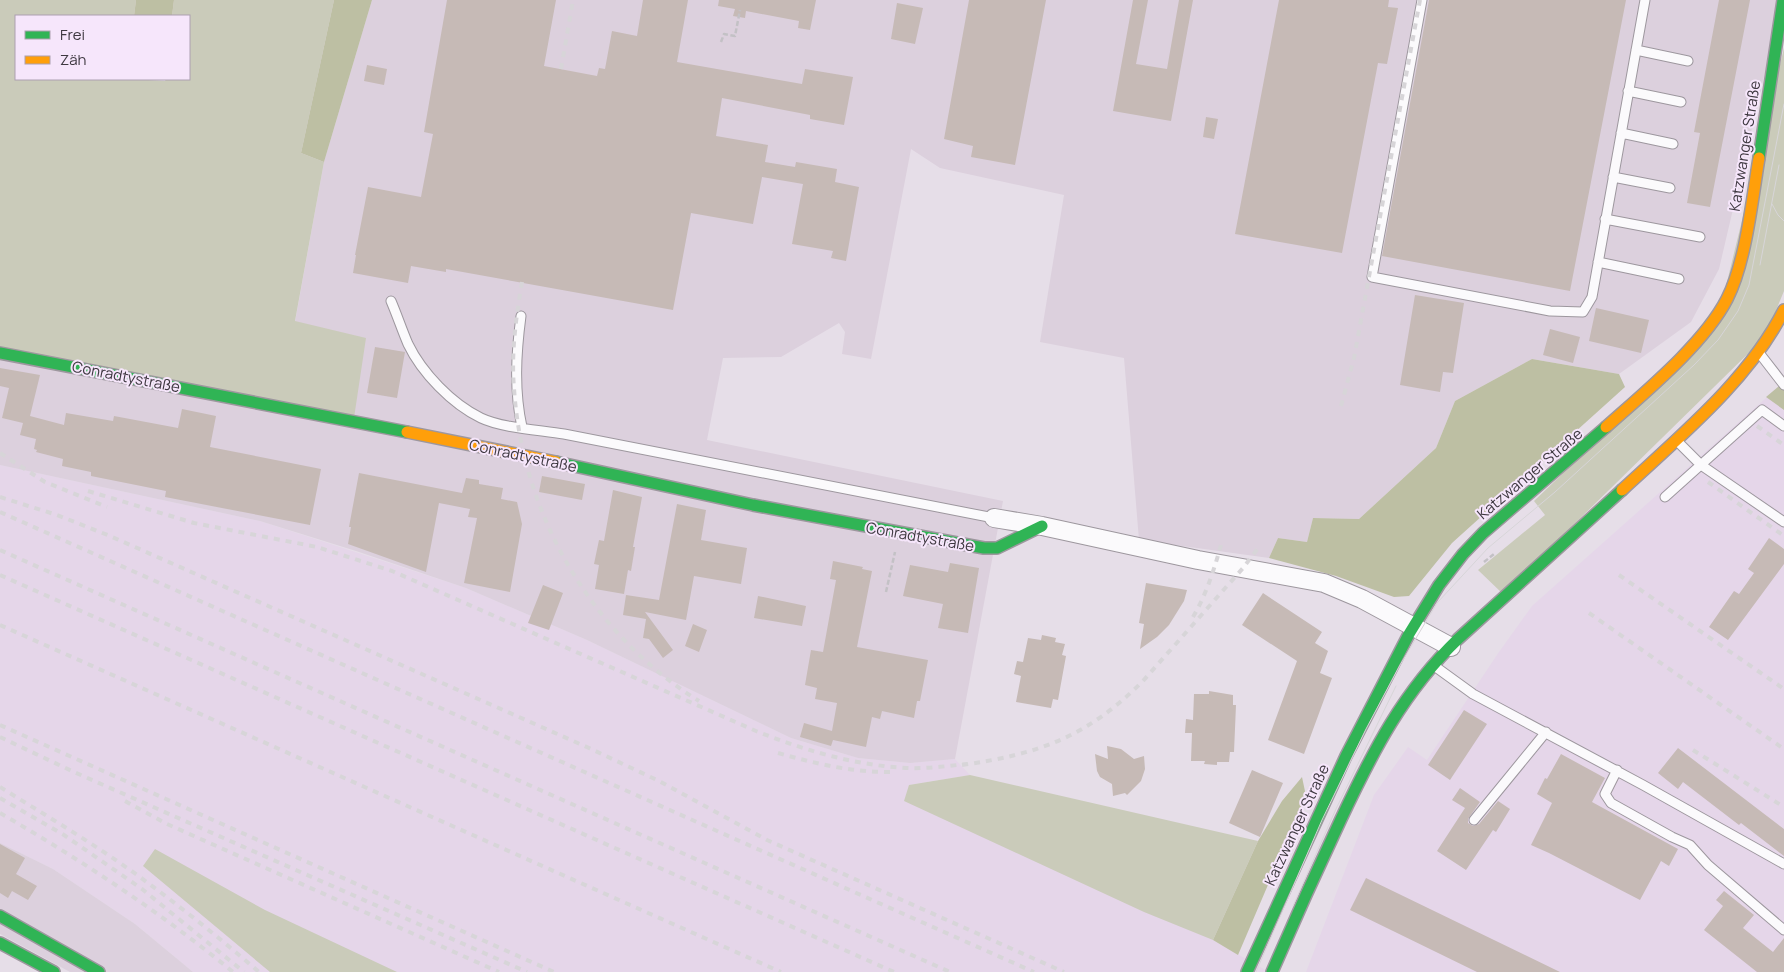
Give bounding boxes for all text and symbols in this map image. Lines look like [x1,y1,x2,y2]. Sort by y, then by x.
legend [15,15,190,80]
text: Frei [60,24,85,45]
text: Zäh [60,49,87,70]
street label: Katzwanger Straße [1724,79,1765,213]
street label: Conradtystraße [70,356,182,397]
street label: Katzwanger Straße [1472,423,1587,524]
street label: Conradtystraße [467,434,579,477]
street label: Conradtystraße [864,517,976,556]
street label: Katzwanger Straße [1259,760,1334,889]

